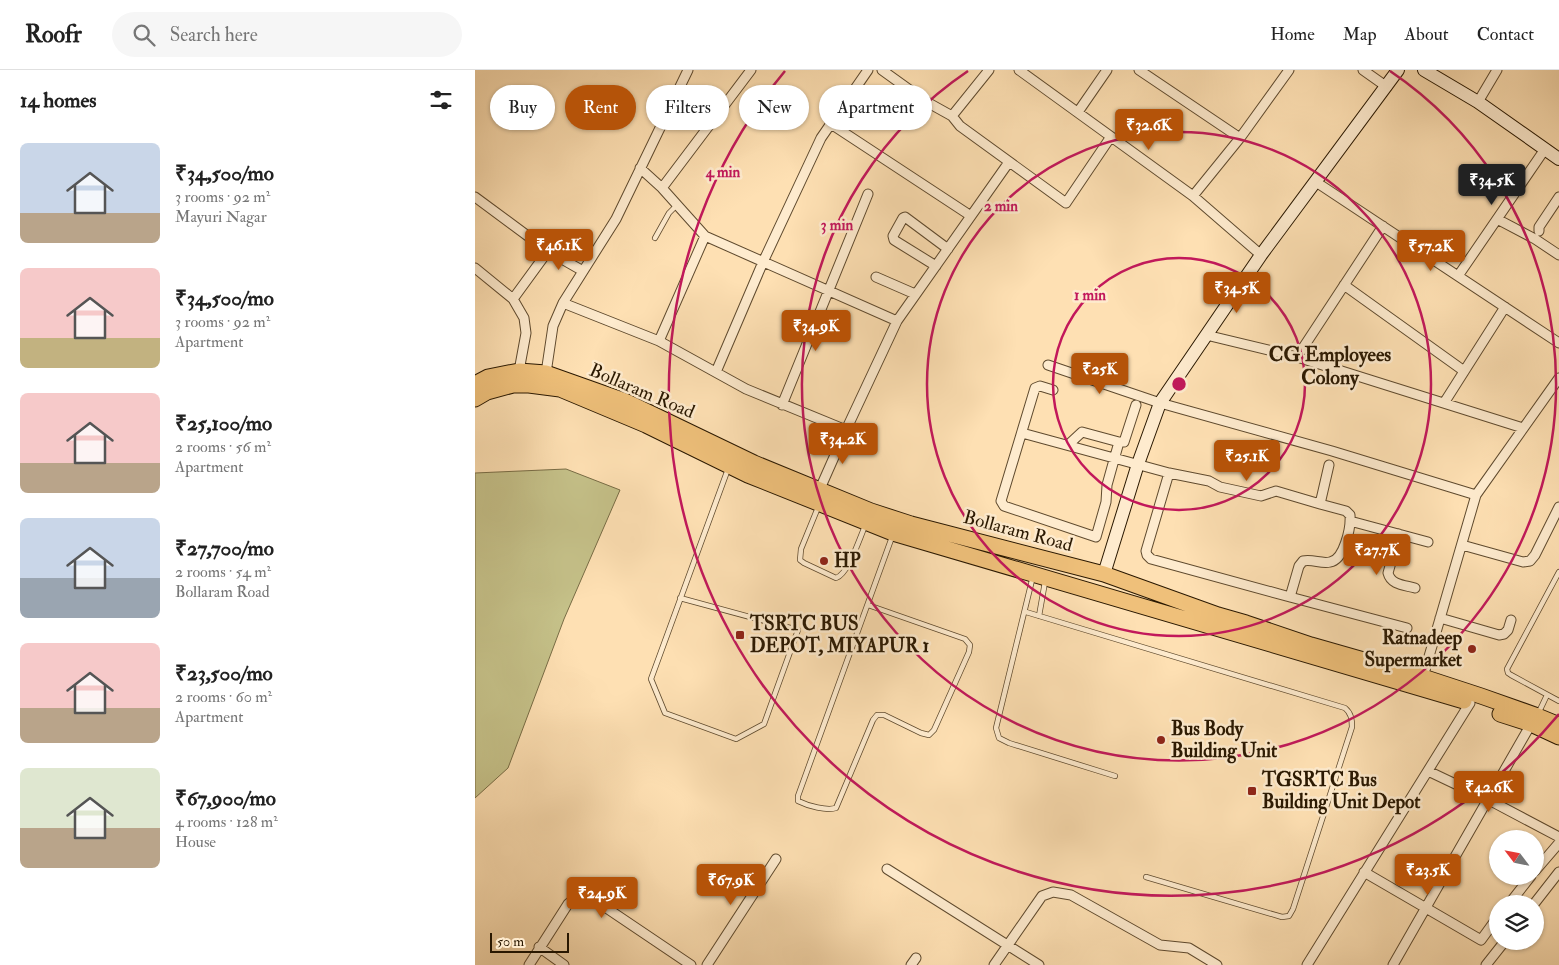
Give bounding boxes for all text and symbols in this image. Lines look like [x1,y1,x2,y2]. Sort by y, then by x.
search box [112,12,462,57]
text: Roofr [25,19,82,50]
icon: search [130,21,158,49]
text: Search here [170,23,258,47]
text: Home [1270,23,1315,46]
text: Map [1343,23,1377,46]
text: About [1405,23,1449,46]
text: Contact [1477,23,1534,46]
chip: Buy [490,85,555,130]
chip: Rent [565,85,636,130]
chip: Filters [646,85,729,130]
chip: New [739,85,809,130]
chip: Apartment [819,85,932,130]
icon: filters [427,86,455,114]
text: 14 homes [20,87,97,114]
pin: ₹32.6K [1108,108,1190,151]
text: ₹32.6K [1126,115,1172,135]
text: ₹34,500/mo [175,160,274,187]
icon: home [60,163,120,223]
text: 4 min [705,163,741,182]
pin: ₹34.5K [1451,164,1533,206]
text: ₹34.5K [1469,170,1515,190]
text: 3 rooms · 92 m² [175,187,270,207]
text: 2 min [984,197,1018,216]
text: Mayuri Nagar [175,207,267,227]
text: 3 min [821,216,853,235]
pin: ₹46.1K [518,228,600,271]
pin: ₹57.2K [1390,230,1472,272]
text: ₹46.1K [536,235,582,255]
text: ₹57.2K [1408,236,1454,256]
pin: ₹34.5K [1196,272,1278,314]
text: ₹34.5K [1214,278,1260,298]
text: ₹34,500/mo [175,285,274,312]
text: 1 min [1074,286,1106,305]
icon: home [60,288,120,348]
pin: ₹34.9K [775,310,857,352]
text: 3 rooms · 92 m² [175,312,270,332]
text: ₹34.9K [793,316,839,336]
text: Apartment [175,332,243,352]
district label: CG Employees Colony [1269,342,1391,391]
pin: ₹25K [1070,352,1130,395]
street label: Bollaram Road [586,358,699,424]
text: ₹25K [1082,359,1118,379]
centre of rings [1170,375,1188,393]
text: ₹25,100/mo [175,410,272,437]
icon: home [60,413,120,473]
pin: ₹34.2K [802,422,884,465]
text: ₹34.2K [820,429,866,449]
text: 2 rooms · 56 m² [175,437,271,457]
pin: ₹25.1K [1206,440,1288,482]
text: ₹25.1K [1225,446,1269,466]
text: Apartment [175,457,243,477]
street label: Bollaram Road [961,505,1076,557]
pin: ₹27.7K [1336,534,1418,576]
text: ₹27,700/mo [175,535,274,562]
icon: home [60,538,120,598]
text: ₹27.7K [1354,540,1400,560]
place label: HP [834,549,861,573]
marker: HP [818,555,830,567]
text: 2 rooms · 54 m² [175,562,271,582]
text: Bollaram Road [175,582,270,602]
place label: TSRTC BUS DEPOT, MIYAPUR 1 [749,612,929,658]
place label: Ratnadeep Supermarket [1365,626,1463,673]
marker: TSRTC BUS DEPOT, MIYAPUR 1 [734,629,746,641]
marker: Ratnadeep Supermarket [1466,643,1478,655]
text: ₹23,500/mo [175,660,273,687]
icon: home [60,663,120,723]
text: 2 rooms · 60 m² [175,687,272,707]
text: Apartment [175,707,243,727]
place label: Bus Body Building Unit [1171,717,1278,764]
marker: Bus Body Building Unit [1155,734,1167,746]
place label: TGSRTC Bus Building Unit Depot [1261,768,1421,815]
pin: ₹42.6K [1448,770,1530,813]
text: ₹42.6K [1465,777,1513,797]
text: ₹67,900/mo [175,785,276,812]
marker: TGSRTC Bus Building Unit Depot [1246,785,1258,797]
icon: home [60,788,120,848]
text: 4 rooms · 128 m² [175,812,278,832]
north arrow [1489,830,1544,885]
map controls [1489,830,1544,950]
text: House [175,832,216,852]
pin: ₹23.5K [1387,854,1469,896]
text: ₹23.5K [1406,860,1450,880]
pin: ₹67.9K [690,864,772,906]
text: ₹67.9K [708,870,754,890]
pin: ₹24.9K [561,876,643,919]
text: ₹24.9K [578,883,626,903]
button: layers [1489,895,1544,950]
scale bar [490,930,569,953]
text: 50 m [497,933,524,950]

